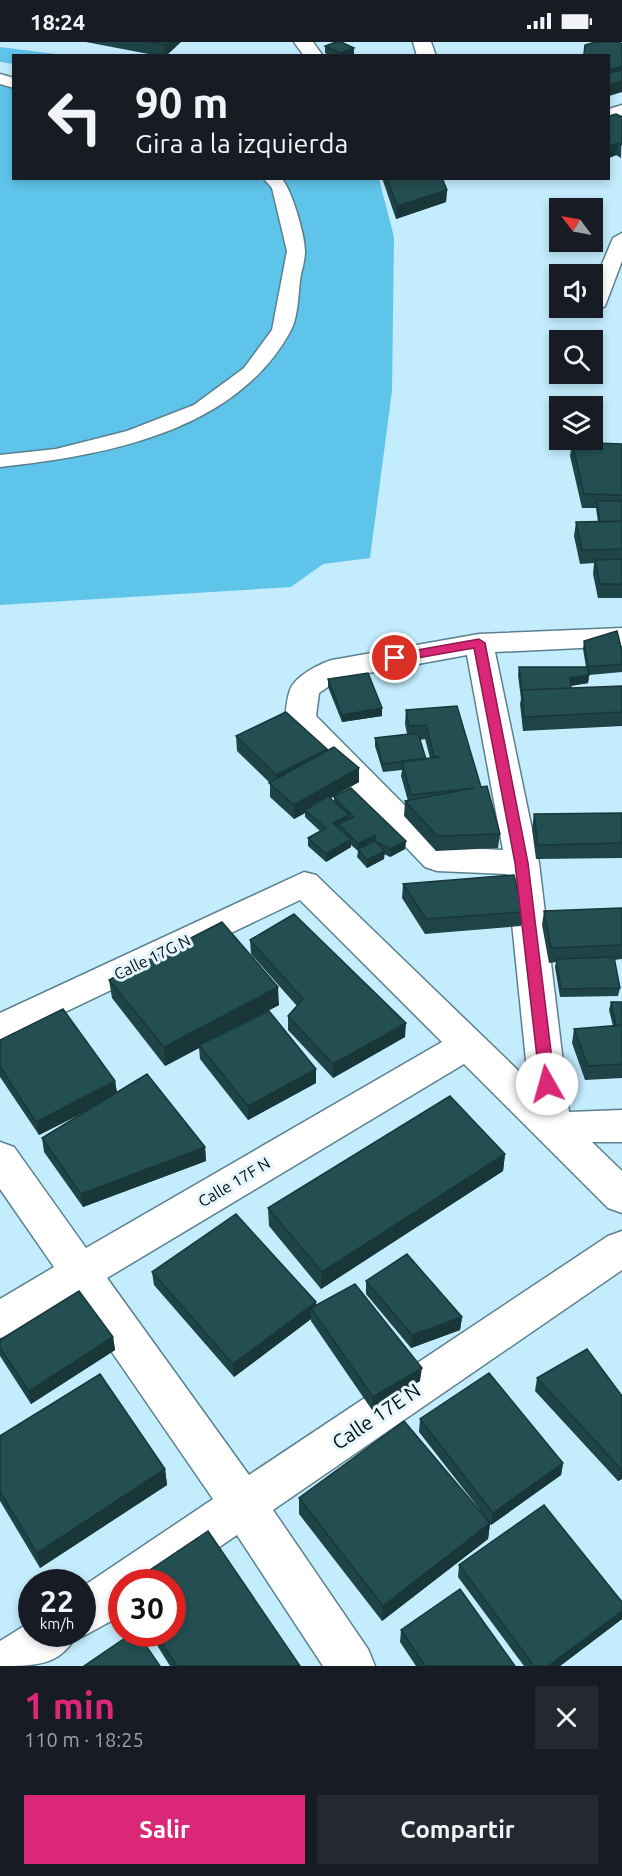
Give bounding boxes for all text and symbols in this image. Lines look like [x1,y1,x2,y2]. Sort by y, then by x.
text: 18:24 [30,9,85,34]
icon: left [36,78,114,156]
text: 90 m [135,79,229,126]
text: Gira a la izquierda [135,128,348,158]
north arrow [549,198,603,252]
map controls [549,198,603,450]
button: sound [549,264,603,318]
button: search [549,330,603,384]
button: layers [549,396,603,450]
pin [369,632,420,683]
icon: arrive [378,641,411,674]
street label: Calle 17G N [111,931,193,983]
position arrow [515,1052,579,1116]
street label: Calle 17F N [195,1154,273,1210]
street label: Calle 17E N [328,1378,424,1454]
speed limit sign: 30 [108,1569,186,1647]
text: 22 [40,1584,74,1618]
text: km/h [40,1615,74,1632]
text: 1 min [24,1685,115,1726]
button: close [535,1686,598,1749]
text: 110 m · 18:25 [24,1728,144,1751]
button: Salir [24,1795,305,1864]
button: Compartir [317,1795,598,1864]

